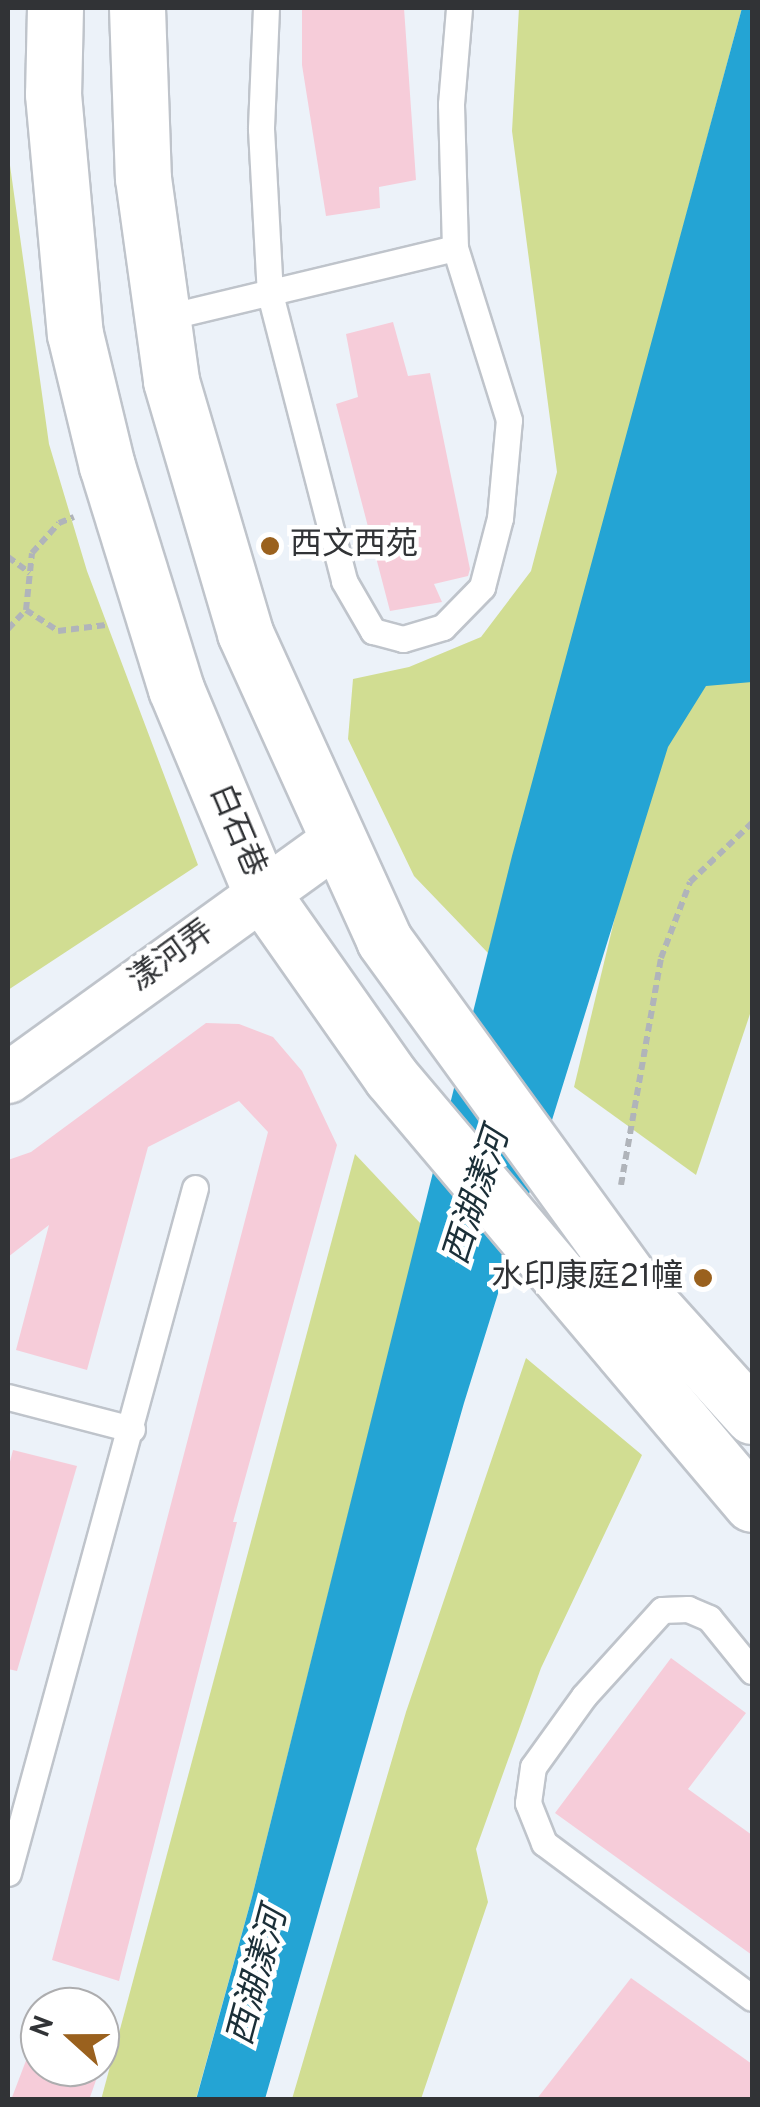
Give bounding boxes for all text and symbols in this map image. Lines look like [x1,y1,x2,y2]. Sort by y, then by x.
place label: 西文西苑 [290,527,418,565]
marker: 西文西苑 [259,535,281,557]
street label: 白石巷 [200,779,272,883]
street label: 漾河弄 [122,913,222,1001]
water label: 西湖漾河 [436,1124,520,1270]
place label: 水印康庭21幢 [491,1259,683,1297]
marker: 水印康庭21幢 [692,1267,714,1289]
water label: 西湖漾河 [221,1904,297,2050]
north arrow [20,1987,120,2087]
text: N [23,2011,64,2043]

